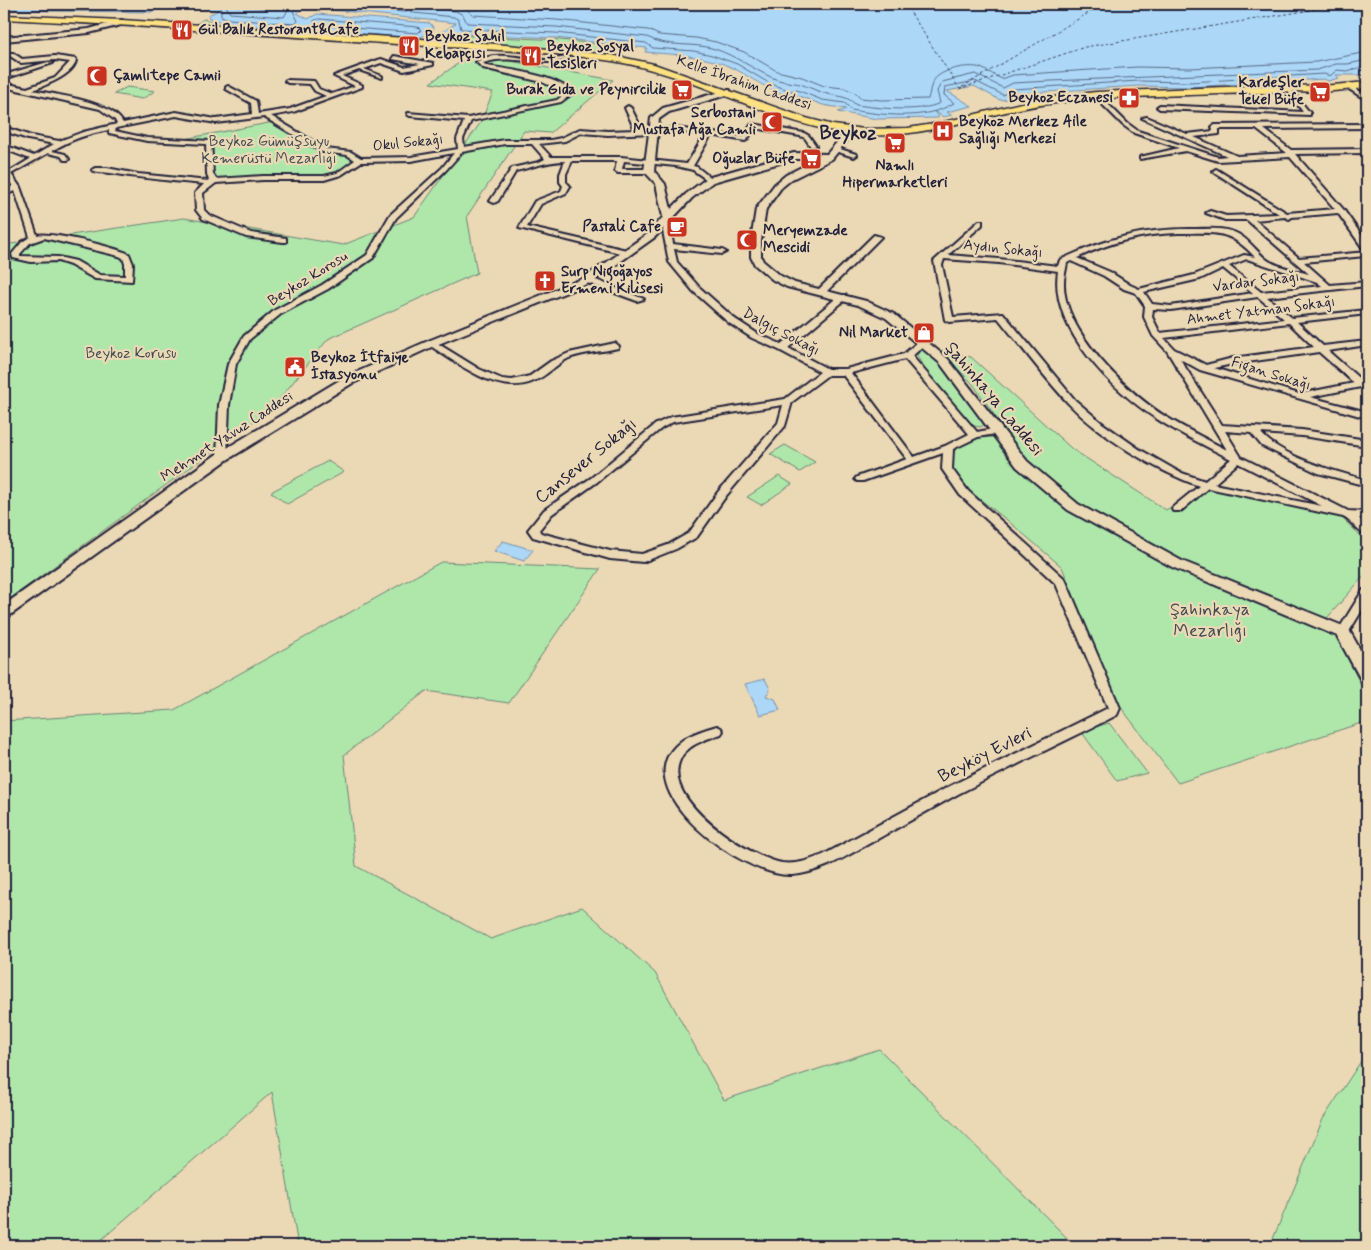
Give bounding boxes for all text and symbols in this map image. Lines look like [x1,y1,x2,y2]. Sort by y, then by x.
restaurant icon: Gül Balık Restorant&Cafe [170,18,194,42]
place label: Gül Balık Restorant&Cafe [198,20,359,40]
place label: Beykoz Sahil Kebapçısı [425,27,505,64]
restaurant icon: Beykoz Sahil Kebapçısı [397,34,421,58]
place label: Beykoz Sosyal Tesisleri [547,37,634,74]
restaurant icon: Beykoz Sosyal Tesisleri [519,44,543,68]
street label: Kelle İbrahim Caddesi [674,51,814,115]
mosque icon: Çamlıtepe Camii [85,64,109,88]
place label: Çamlıtepe Camii [113,66,221,86]
place label: Kardeşler Tekel Büfe [1238,73,1305,110]
supermarket icon: Burak Gıda ve Peynircilik [670,78,694,102]
place label: Burak Gıda ve Peynircilik [507,80,666,100]
supermarket icon: Kardeşler Tekel Büfe [1308,80,1332,104]
pharmacy icon: Beykoz Eczanesi [1117,86,1141,110]
place label: Beykoz Eczanesi [1008,88,1114,108]
place label: Serbostani Mustafa Ağa Camii [633,103,757,141]
mosque icon: Serbostani Mustafa Ağa Camii [760,110,784,134]
place label: Beykoz Merkez Aile Sağlığı Merkezi [959,112,1087,150]
hospital icon: Beykoz Merkez Aile Sağlığı Merkezi [931,119,955,143]
district label: Beykoz [819,121,877,146]
street label: Okul Sokağı [372,129,444,157]
supermarket icon: Namlı Hipermarketleri [883,131,907,155]
park label: Beykoz Gümüşsuyu Kemerüstü Mezarlığı [201,132,337,169]
supermarket icon: Oğuzlar Büfe [799,147,823,171]
place label: Oğuzlar Büfe [712,149,796,170]
place label: Namlı Hipermarketleri [842,156,948,193]
cafe icon: Pastali Cafe [665,215,689,239]
place label: Pastali Cafe [582,217,661,237]
place label: Meryemzade Mescidi [763,221,848,258]
mosque icon: Meryemzade Mescidi [735,228,759,252]
street label: Aydın Sokağı [962,235,1044,263]
street label: Beykoz Korosu [264,246,352,311]
place label: Surp Nigoğayos Ermeni Kilisesi [561,262,663,299]
street label: Vardar Sokağı [1211,267,1301,297]
church icon: Surp Nigoğayos Ermeni Kilisesi [533,269,557,293]
street label: Ahmet Yatman Sokağı [1186,292,1336,330]
street label: Dalgıç Sokağı [738,303,823,362]
shop icon: Nil Market [912,321,936,345]
place label: Nil Market [839,323,908,343]
street label: Şahinkaya Caddesi [939,337,1049,461]
park label: Beykoz Korusu [86,344,176,364]
place label: Beykoz İtfaiye İstasyonu [311,348,409,385]
street label: Figan Sokağı [1228,352,1313,397]
public building icon: Beykoz İtfaiye İstasyonu [283,355,307,379]
street label: Mehmet Yavuz Caddesi [157,387,297,487]
street label: Cansever Sokağı [530,412,642,510]
park label: Şahinkaya Mezarlığı [1170,598,1250,643]
street label: Beyköy Evleri [934,721,1036,789]

